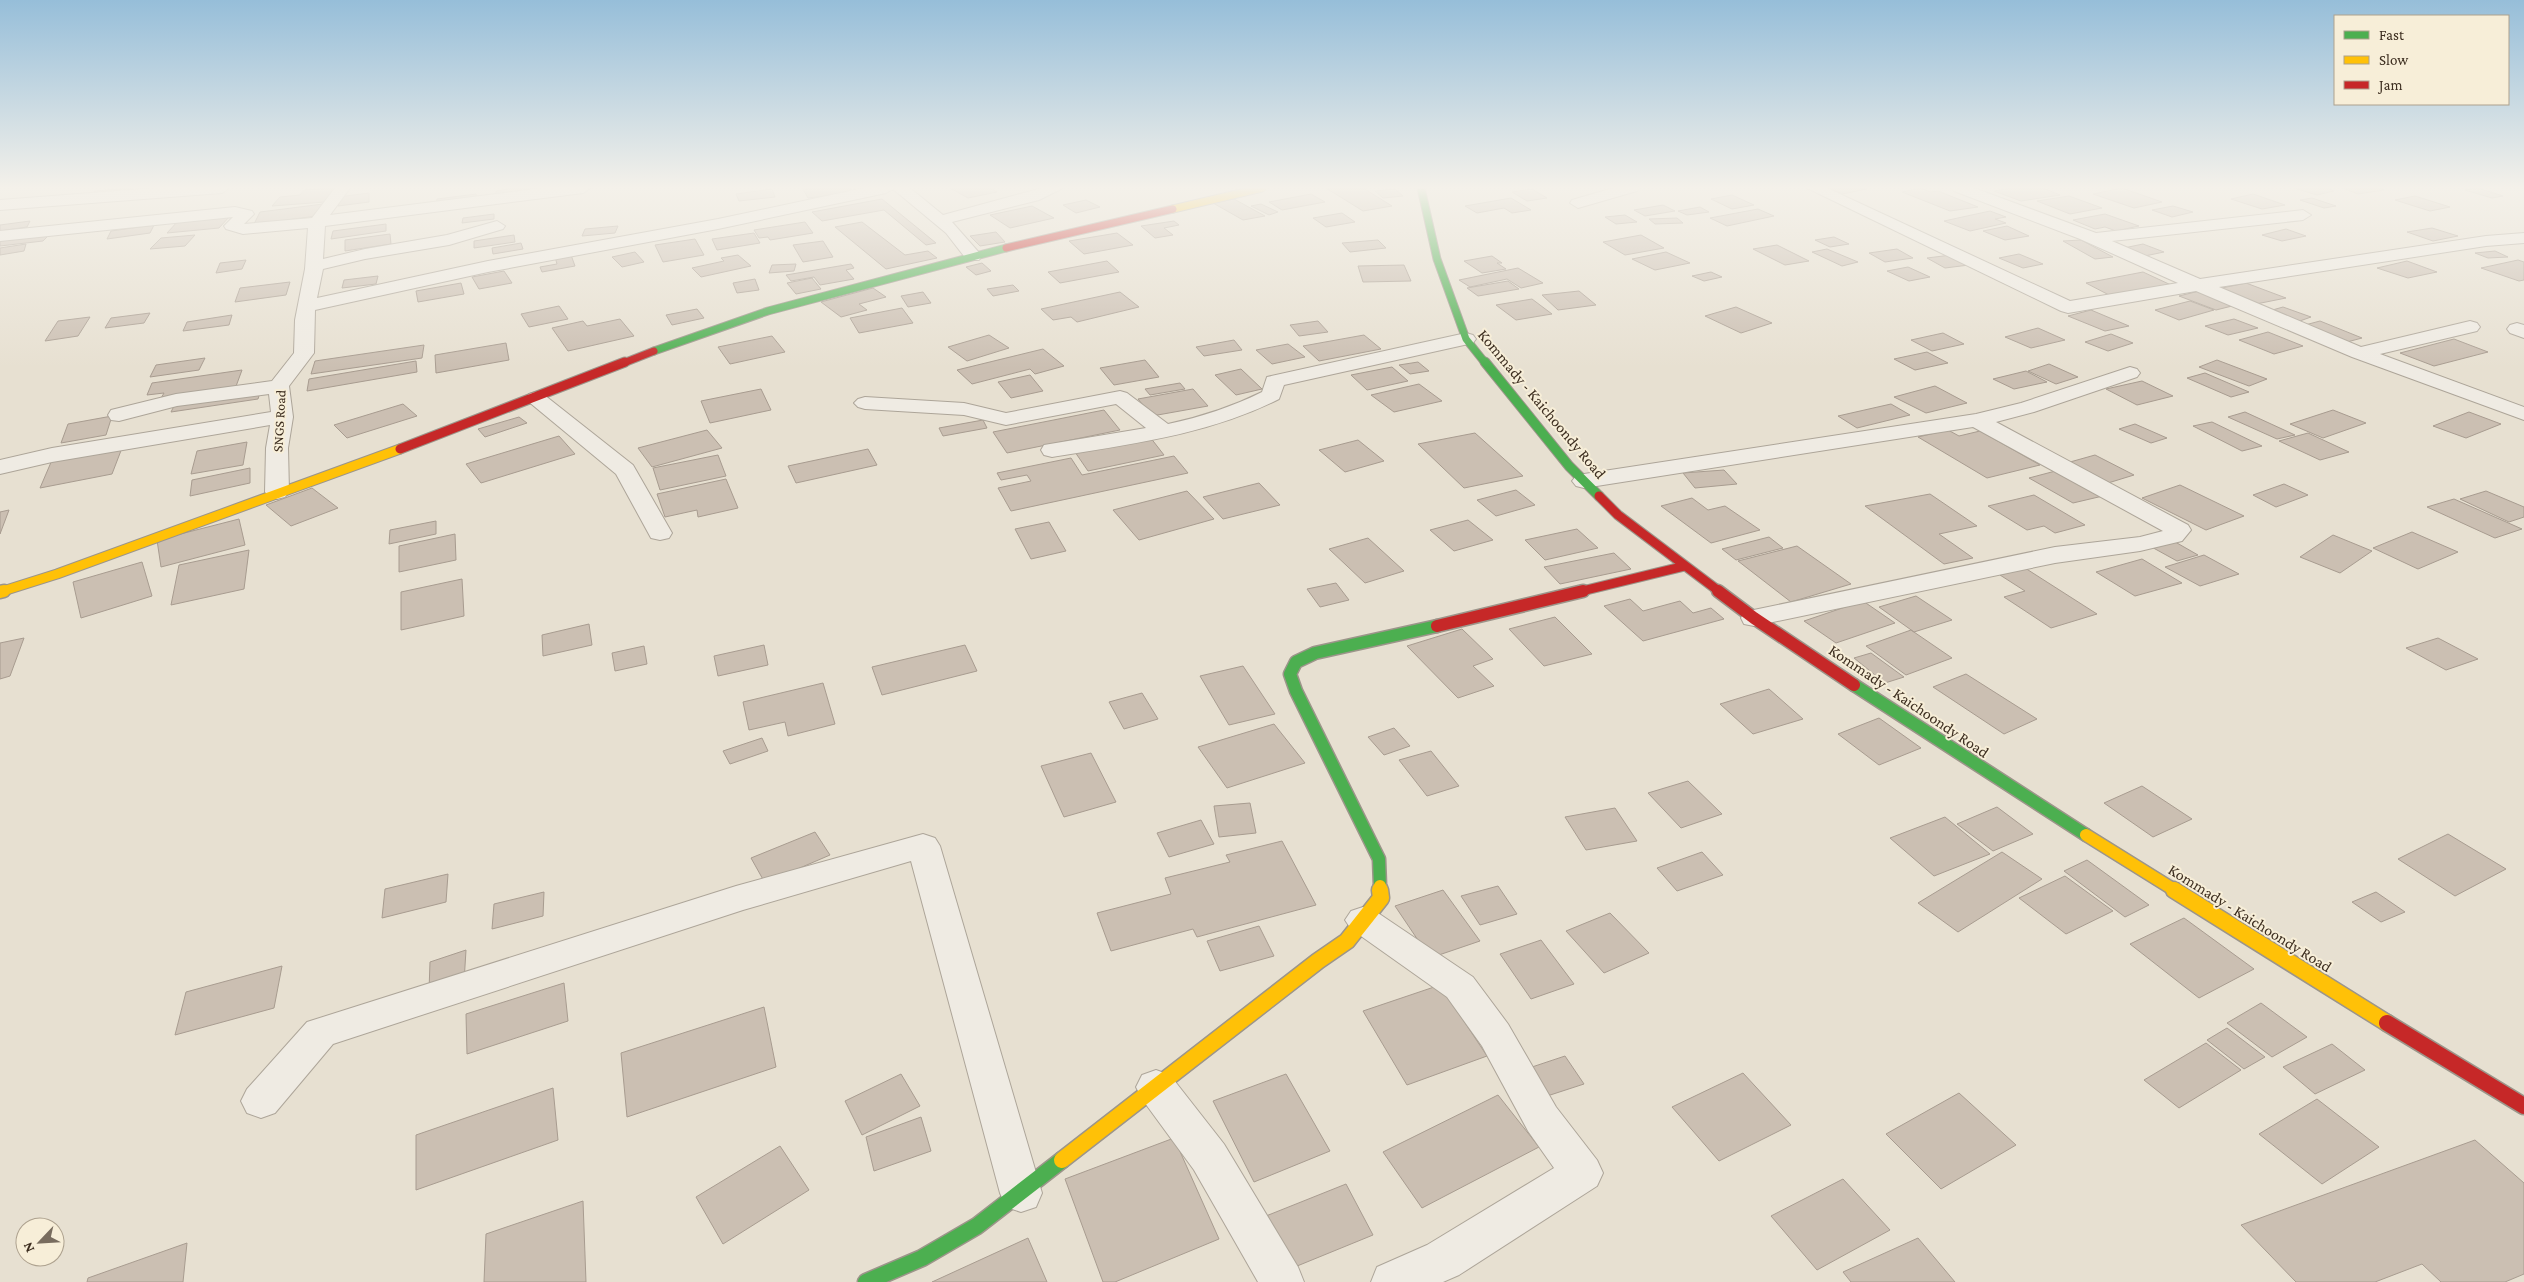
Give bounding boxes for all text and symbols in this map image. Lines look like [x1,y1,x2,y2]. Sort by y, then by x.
legend [2334,15,2509,105]
text: Fast [2379,27,2405,43]
text: Slow [2379,52,2409,68]
text: Jam [2377,77,2402,94]
street label: Kommady - Kaichoondy Road [1474,326,1610,483]
street label: SNGS Road [269,389,289,452]
street label: Kommady - Kaichoondy Road [1825,641,1993,762]
street label: Kommady - Kaichoondy Road [2165,861,2335,976]
north arrow [15,1217,65,1267]
text: N [19,1239,37,1255]

